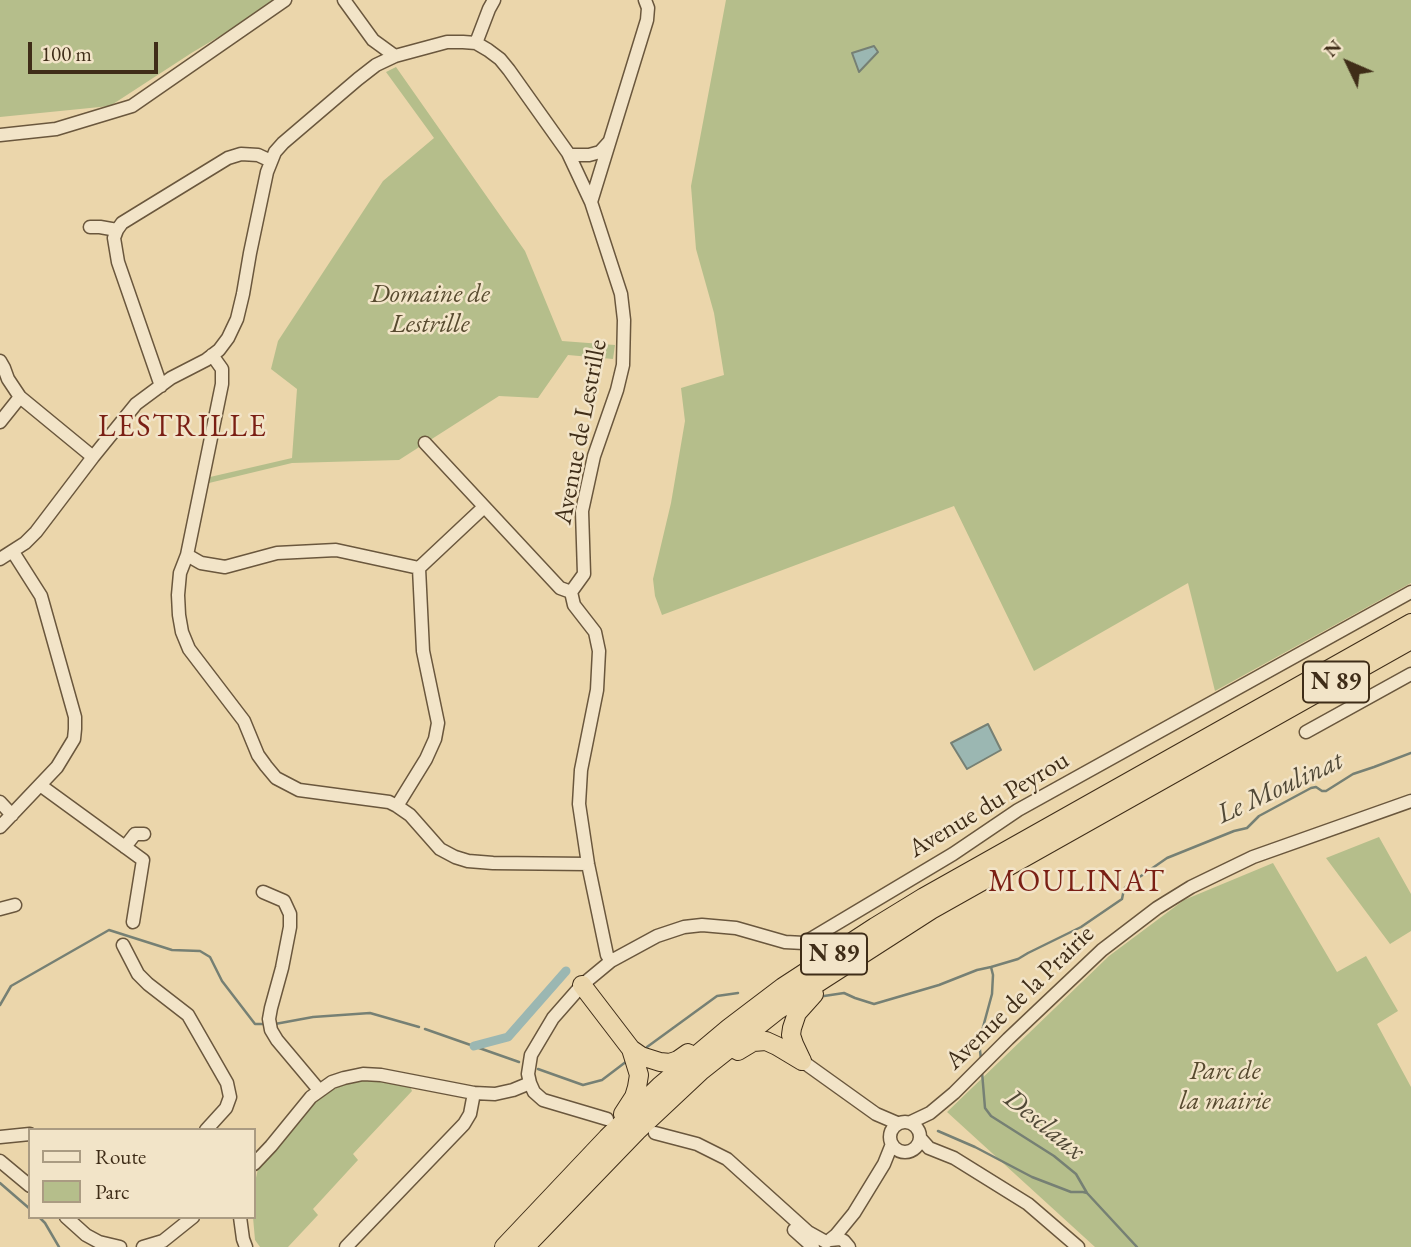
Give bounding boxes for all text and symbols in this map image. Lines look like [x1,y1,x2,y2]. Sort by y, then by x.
scale bar [32,28,161,72]
north arrow [1313,28,1383,98]
text: N [1318,34,1347,62]
text: 100 m [41,40,92,67]
park label: Domaine de Lestrille [370,279,490,340]
street label: Avenue de Lestrille [548,337,614,527]
district label: LESTRILLE [99,410,267,446]
road number: N 89 [1303,662,1369,702]
water label: Le Moulinat [1211,744,1349,832]
street label: Avenue du Peyrou [903,745,1075,865]
district label: MOULINAT [989,865,1165,901]
street label: Avenue de la Prairie [939,919,1101,1077]
road number: N 89 [801,934,867,974]
park label: Parc de la mairie [1179,1056,1271,1118]
water label: Desclaux [997,1082,1091,1168]
legend [28,1128,256,1219]
text: Route [95,1143,146,1170]
text: Parc [95,1178,129,1205]

